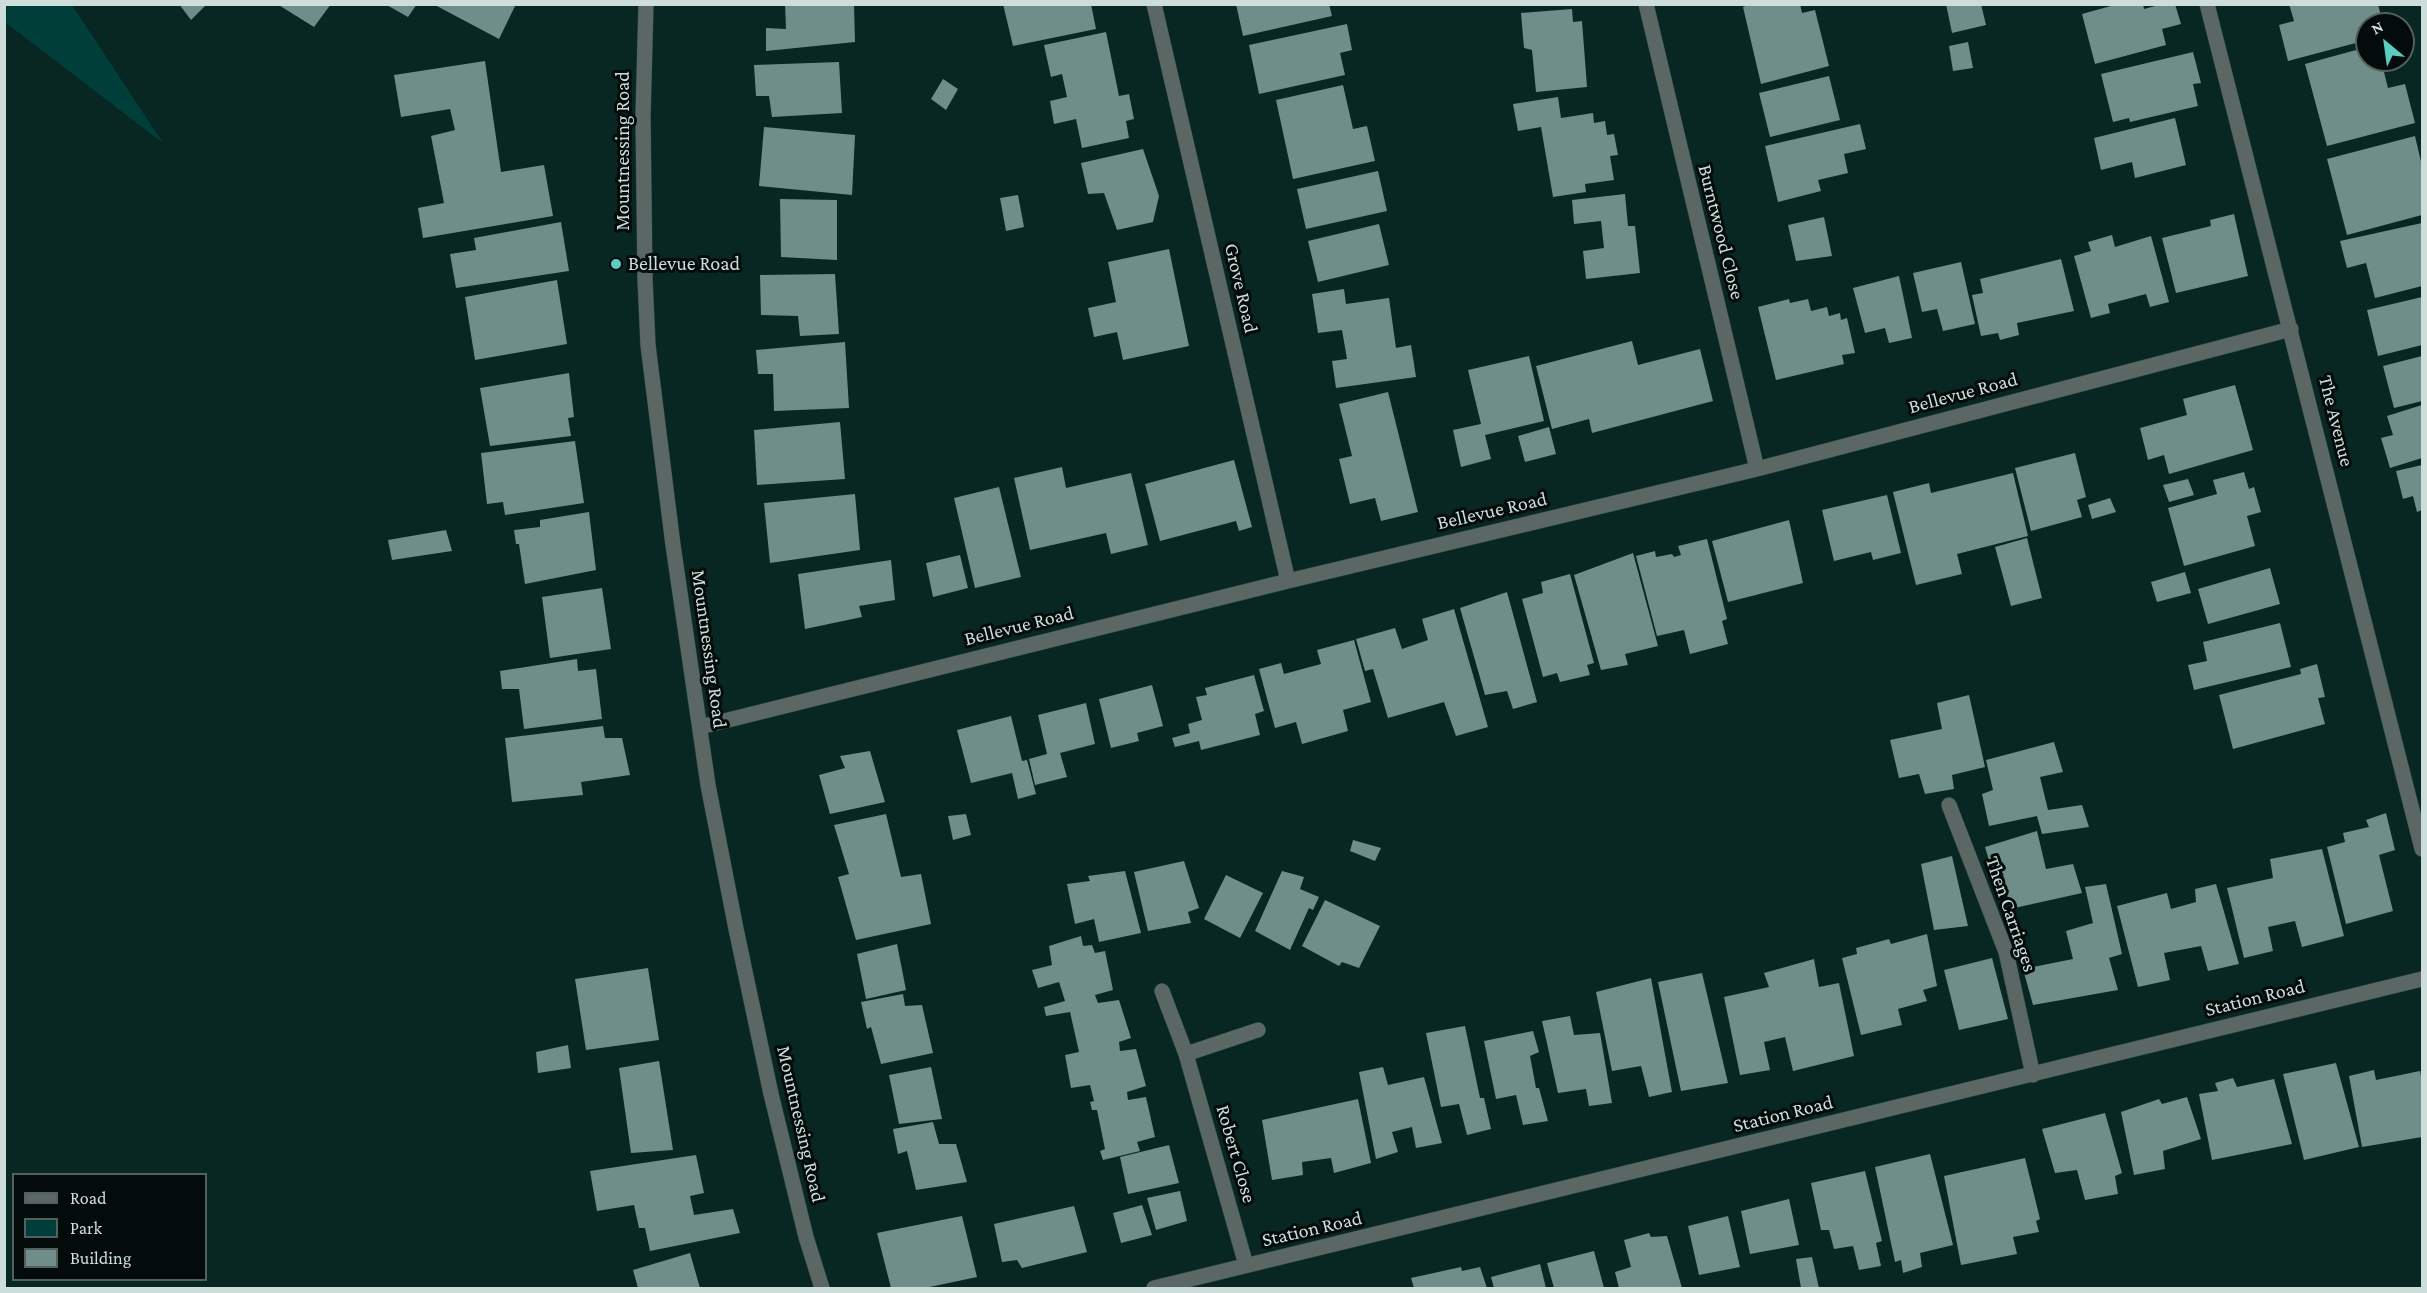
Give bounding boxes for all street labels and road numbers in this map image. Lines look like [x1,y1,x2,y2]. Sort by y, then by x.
street label: Mountnessing Road [611,71,635,231]
street label: Burntwood Close [1693,162,1749,302]
street label: Grove Road [1219,241,1263,335]
street label: Bellevue Road [1906,367,2020,419]
street label: The Avenue [2313,373,2359,469]
street label: Bellevue Road [1435,487,1549,535]
street label: Mountnessing Road [686,568,732,730]
street label: Bellevue Road [962,601,1076,651]
street label: Then Carriages [1980,853,2042,975]
street label: Station Road [2203,974,2307,1022]
street label: Mountnessing Road [771,1044,831,1204]
street label: Station Road [1731,1090,1835,1138]
street label: Robert Close [1211,1102,1261,1206]
street label: Station Road [1260,1206,1364,1252]

